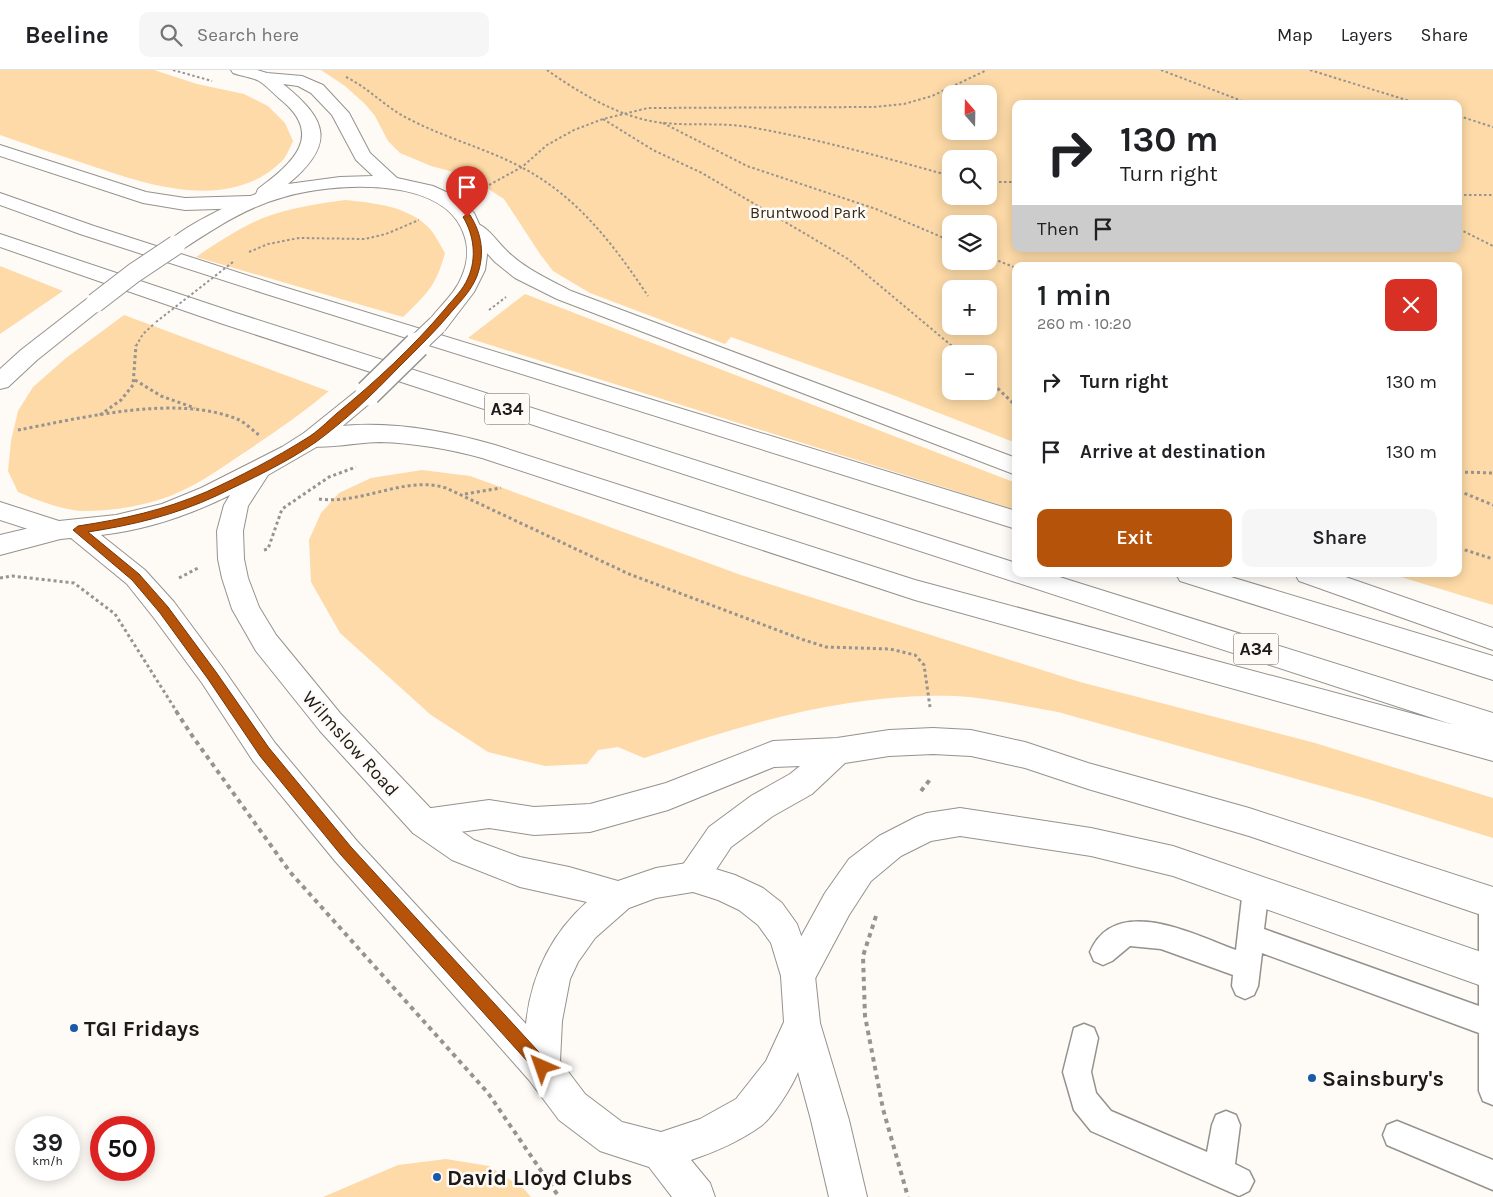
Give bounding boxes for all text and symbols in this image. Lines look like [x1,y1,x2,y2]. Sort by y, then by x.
search box [139,12,489,57]
text: Beeline [25,21,109,49]
icon: search [157,21,185,49]
text: Search here [197,24,299,46]
text: Map [1277,24,1313,46]
text: Layers [1341,24,1393,46]
text: Share [1421,24,1468,46]
north arrow [942,85,998,140]
map controls [942,85,997,400]
text: 130 m [1120,119,1218,160]
icon: right [1037,120,1102,185]
button: search [942,150,997,205]
text: Turn right [1120,161,1218,187]
pin [446,166,488,217]
icon: arrive [453,173,481,201]
park label: Bruntwood Park [750,203,866,222]
button: layers [942,215,997,270]
icon: arrive [1089,215,1117,243]
text: Then [1037,218,1079,240]
text: 1 min [1037,277,1111,313]
button: close [1385,279,1437,331]
button: + [942,280,997,335]
text: 260 m · 10:20 [1037,314,1131,333]
button: − [942,345,997,400]
icon: right [1037,368,1065,396]
text: Turn right [1080,371,1169,393]
text: 130 m [1386,371,1437,393]
road number: A34 [484,394,530,424]
icon: arrive [1037,438,1065,466]
text: Arrive at destination [1080,441,1266,463]
text: 130 m [1386,441,1437,463]
button: Exit [1037,509,1232,567]
button: Share [1242,509,1437,567]
road number: A34 [1234,634,1278,664]
street label: Wilmslow Road [297,687,403,801]
place label: TGI Fridays [84,1016,200,1042]
marker: TGI Fridays [68,1022,80,1034]
position arrow [515,1040,567,1092]
place label: Sainsbury's [1322,1066,1444,1092]
marker: Sainsbury's [1306,1072,1318,1084]
speed limit sign: 50 [90,1116,155,1181]
text: 39 [32,1128,63,1157]
text: km/h [32,1154,63,1168]
place label: David Lloyd Clubs [447,1165,632,1191]
marker: David Lloyd Clubs [431,1171,443,1183]

